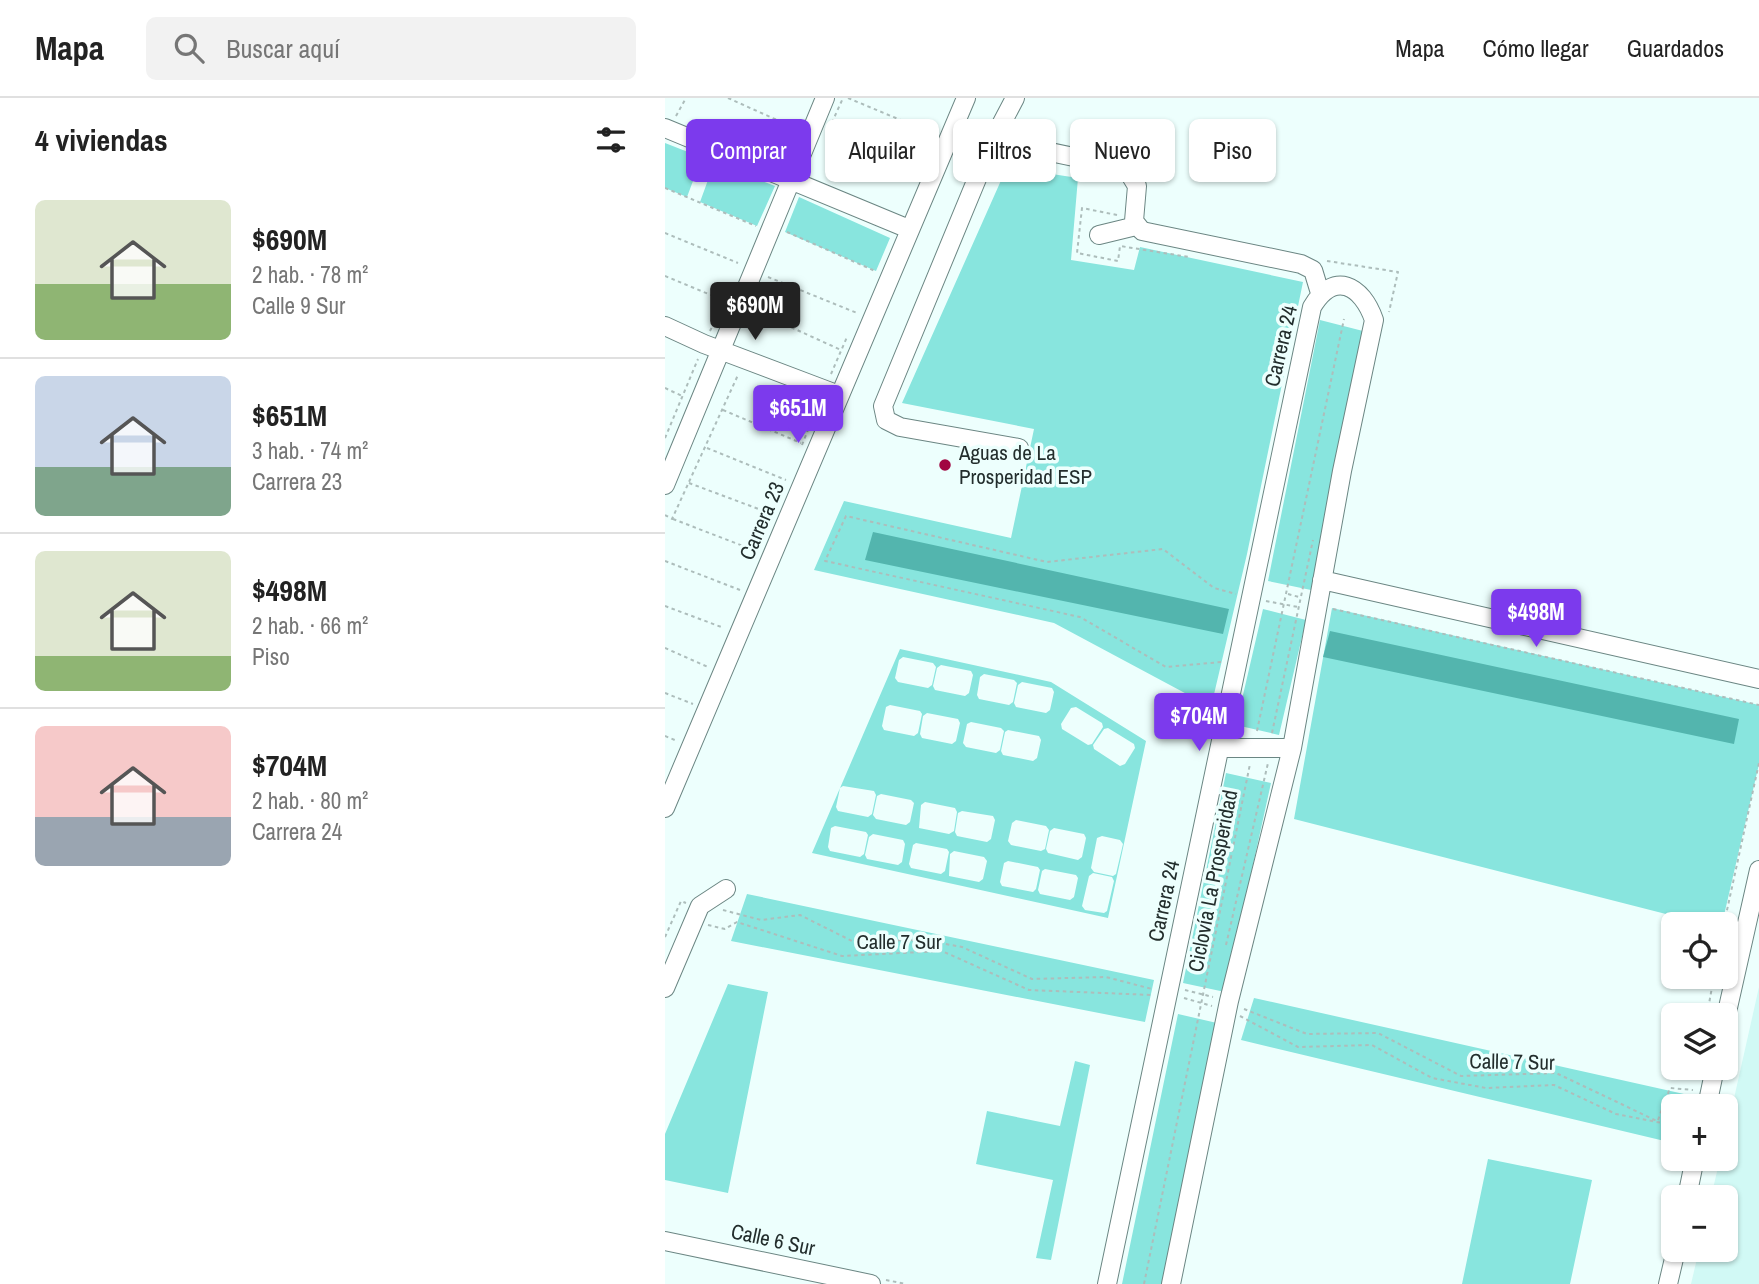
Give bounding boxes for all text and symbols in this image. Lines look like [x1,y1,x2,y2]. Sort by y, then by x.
search box [146,17,636,80]
text: Mapa [35,26,104,70]
icon: search [170,29,208,67]
text: Buscar aquí [226,31,340,66]
text: Mapa [1395,32,1445,64]
text: Cómo llegar [1483,32,1589,64]
text: Guardados [1627,32,1724,64]
chip: Comprar [686,119,811,182]
chip: Alquilar [825,119,939,182]
chip: Filtros [953,119,1056,182]
chip: Nuevo [1070,119,1175,182]
chip: Piso [1189,119,1276,182]
text: 4 viviendas [35,120,168,160]
icon: filters [592,121,630,159]
text: $690M [252,219,327,259]
icon: home [91,228,175,312]
text: 2 hab. · 78 m² [252,259,368,290]
pin: $690M [706,282,804,342]
text: $690M [726,289,784,320]
text: Calle 9 Sur [252,290,345,321]
street label: Carrera 24 [1257,302,1304,389]
pin: $651M [749,386,847,445]
text: $651M [769,392,827,423]
text: $651M [252,395,327,435]
icon: home [91,404,175,488]
text: 3 hab. · 74 m² [252,435,368,466]
place label: Aguas de La Prosperidad ESP [958,438,1092,491]
marker: Aguas de La Prosperidad ESP [937,457,953,473]
text: Carrera 23 [252,466,342,497]
street label: Carrera 23 [732,477,791,564]
text: $498M [252,570,327,610]
icon: home [91,579,175,663]
pin: $498M [1487,589,1585,649]
text: $498M [1507,596,1565,627]
text: 2 hab. · 66 m² [252,610,368,641]
text: Piso [252,641,290,672]
pin: $704M [1150,694,1248,753]
text: $704M [1170,700,1228,731]
text: $704M [252,745,327,785]
icon: home [91,754,175,838]
text: 2 hab. · 80 m² [252,785,368,816]
street label: Ciclovía La Prosperidad [1181,787,1244,974]
text: Carrera 24 [252,816,342,847]
street label: Carrera 24 [1141,857,1186,944]
map controls [1661,912,1738,1262]
button: locate [1661,912,1738,989]
street label: Calle 7 Sur [856,927,942,956]
button: layers [1661,1003,1738,1080]
street label: Calle 7 Sur [1469,1046,1555,1077]
button: + [1661,1094,1738,1171]
button: − [1661,1185,1738,1262]
street label: Calle 6 Sur [728,1216,818,1263]

